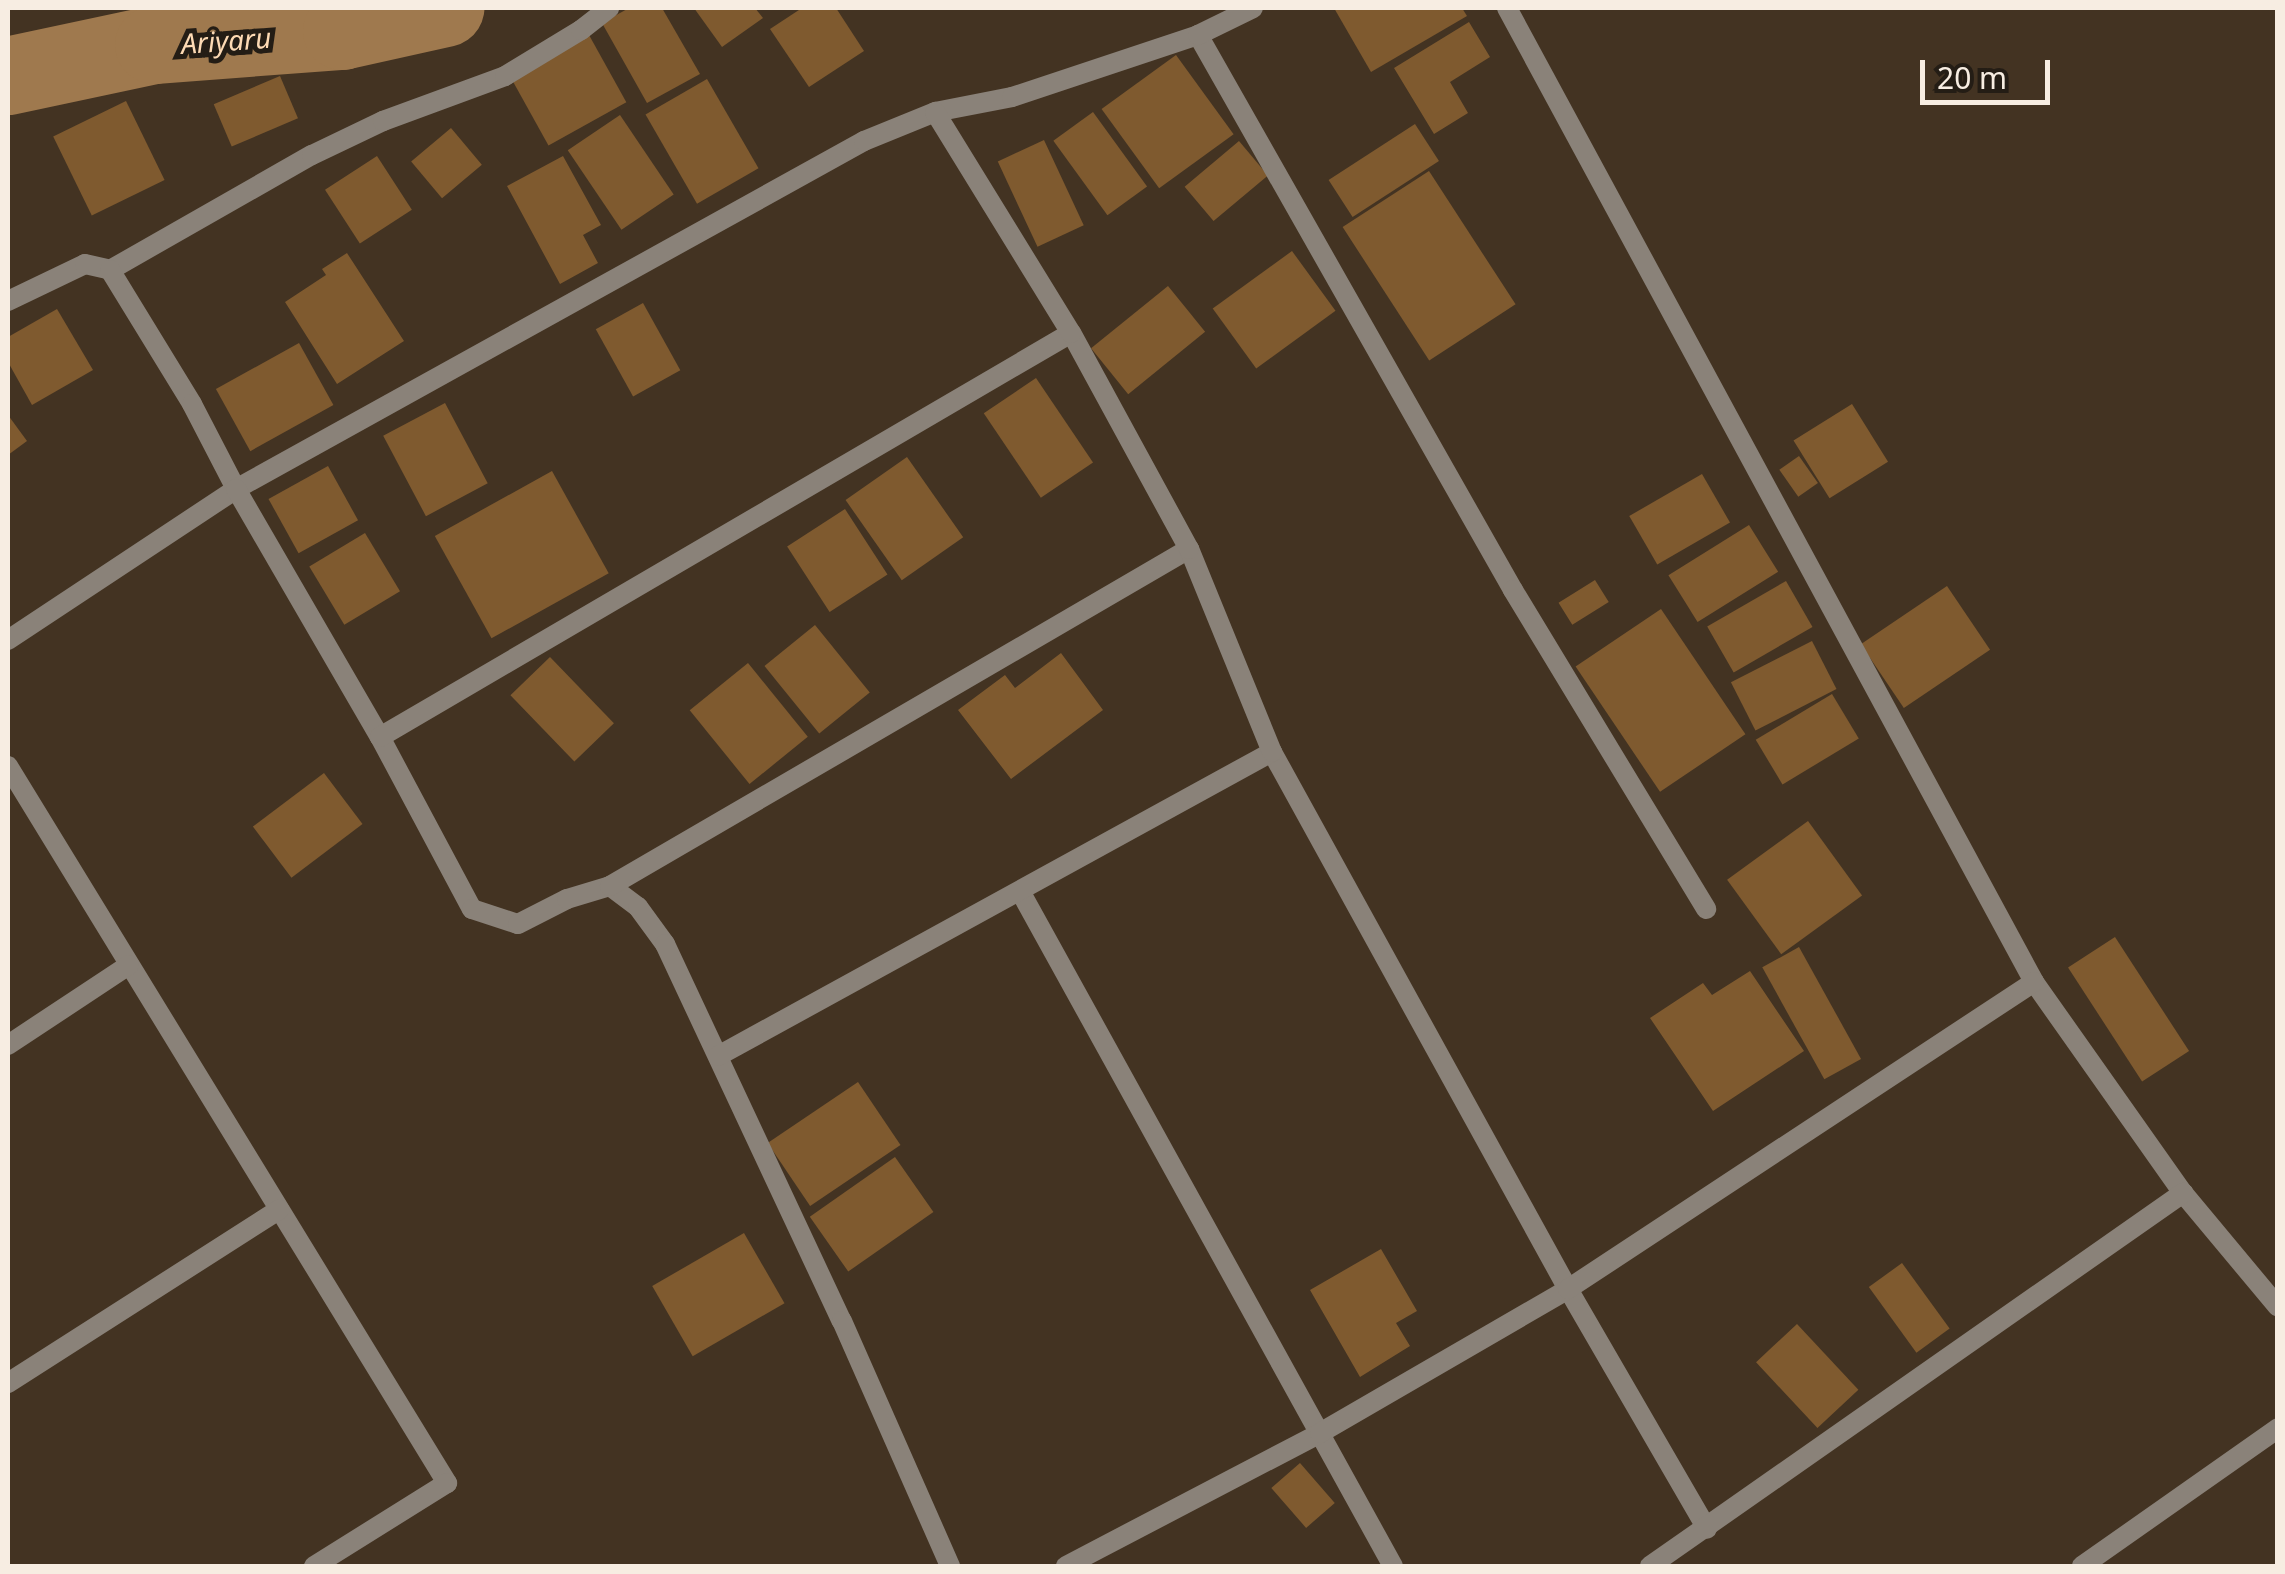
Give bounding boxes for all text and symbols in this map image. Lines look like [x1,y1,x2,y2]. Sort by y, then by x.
water label: Ariyaru [180,20,272,60]
scale bar [1925,40,2055,102]
text: 20 m [1937,57,2007,98]

